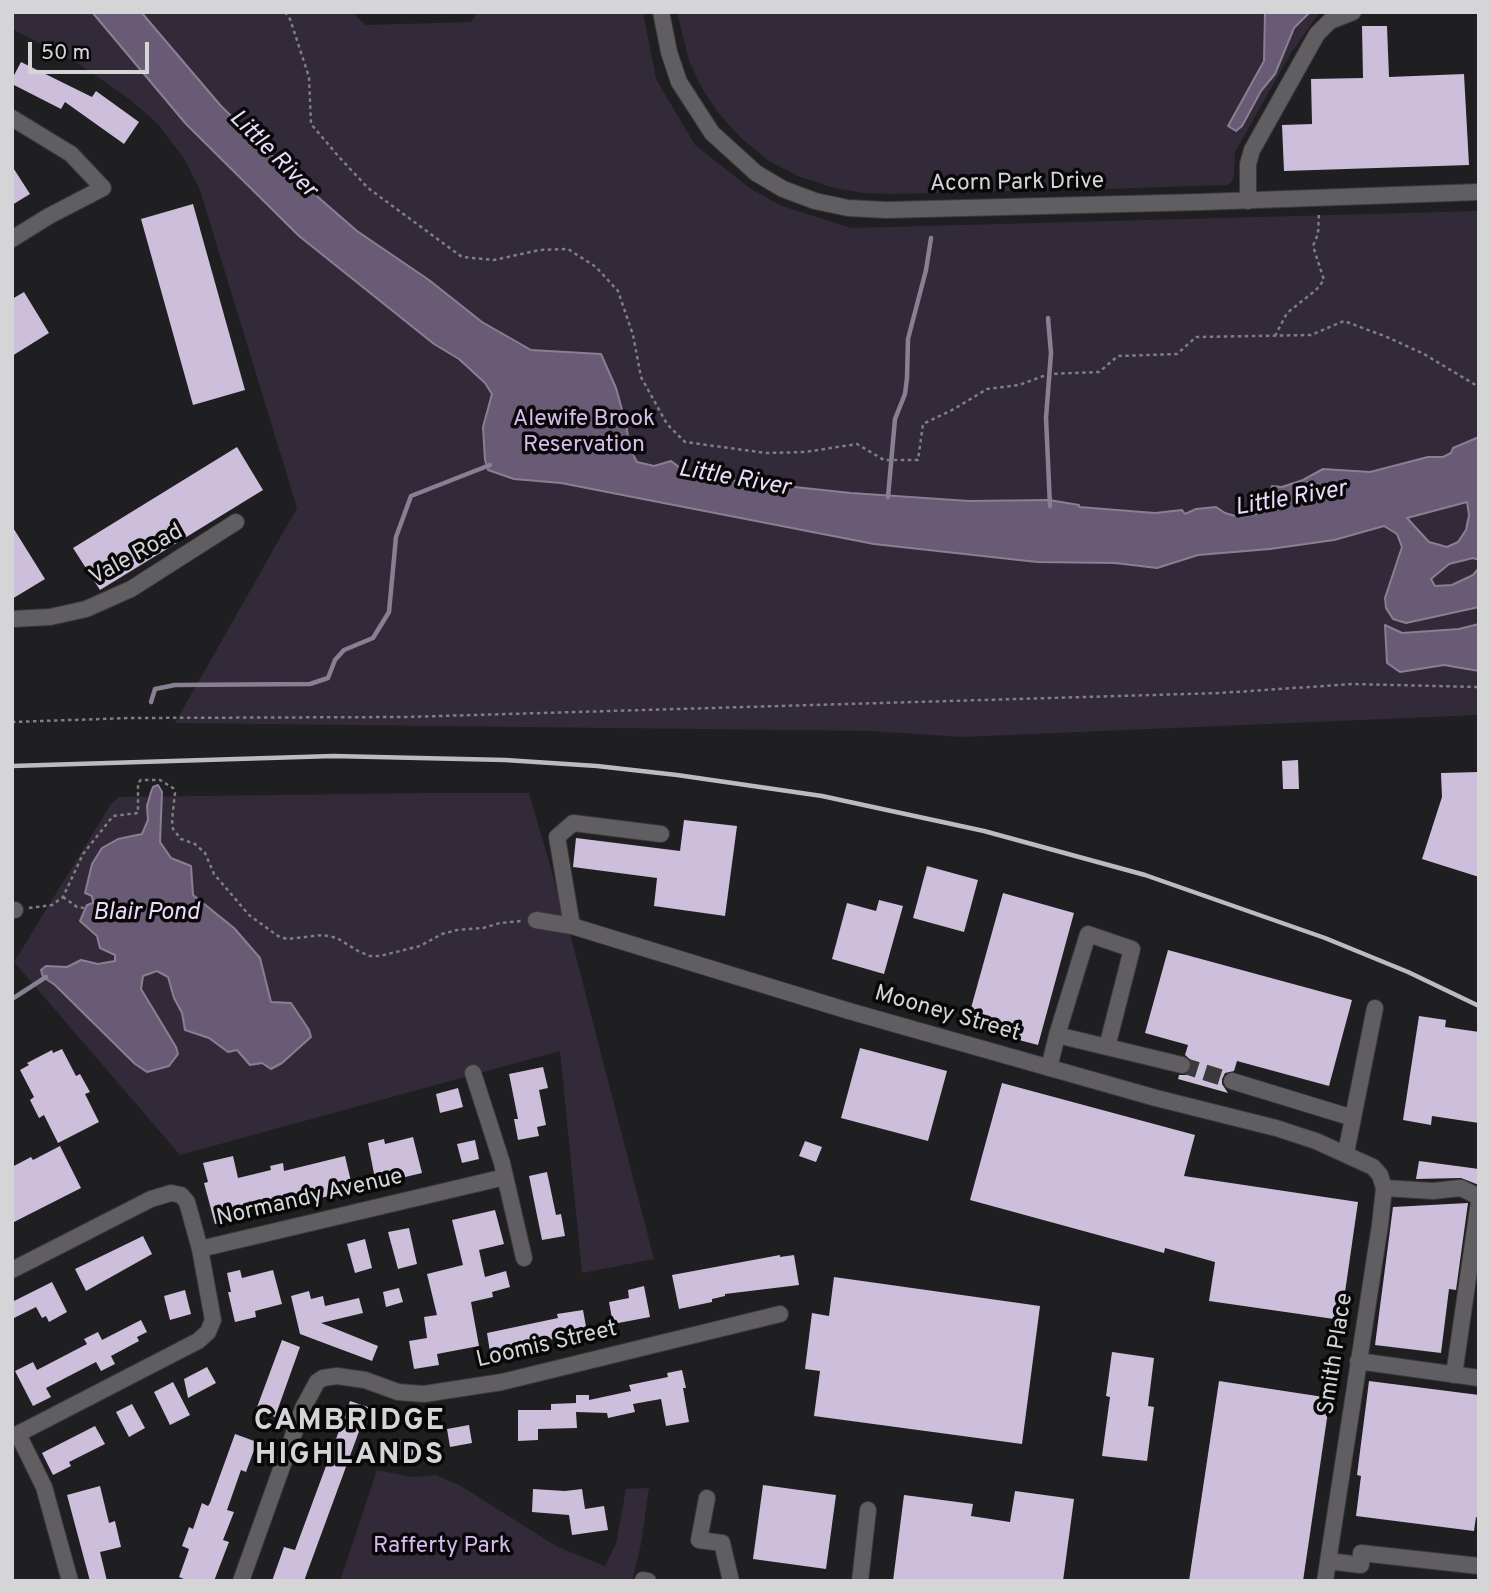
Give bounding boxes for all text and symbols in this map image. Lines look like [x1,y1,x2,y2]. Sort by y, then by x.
scale bar [32,28,152,72]
text: 50 m [41,40,90,67]
water label: Little River [222,105,322,205]
street label: Acorn Park Drive [930,169,1104,199]
park label: Alewife Brook Reservation [513,406,655,460]
water label: Little River [676,456,792,504]
water label: Little River [1233,476,1349,524]
street label: Vale Road [85,519,189,593]
water label: Blair Pond [93,900,199,928]
street label: Mooney Street [871,981,1023,1049]
street label: Normandy Avenue [214,1164,406,1234]
street label: Smith Place [1314,1291,1360,1417]
street label: Loomis Street [474,1316,620,1376]
district label: CAMBRIDGE HIGHLANDS [255,1405,445,1476]
park label: Rafferty Park [373,1533,511,1561]

